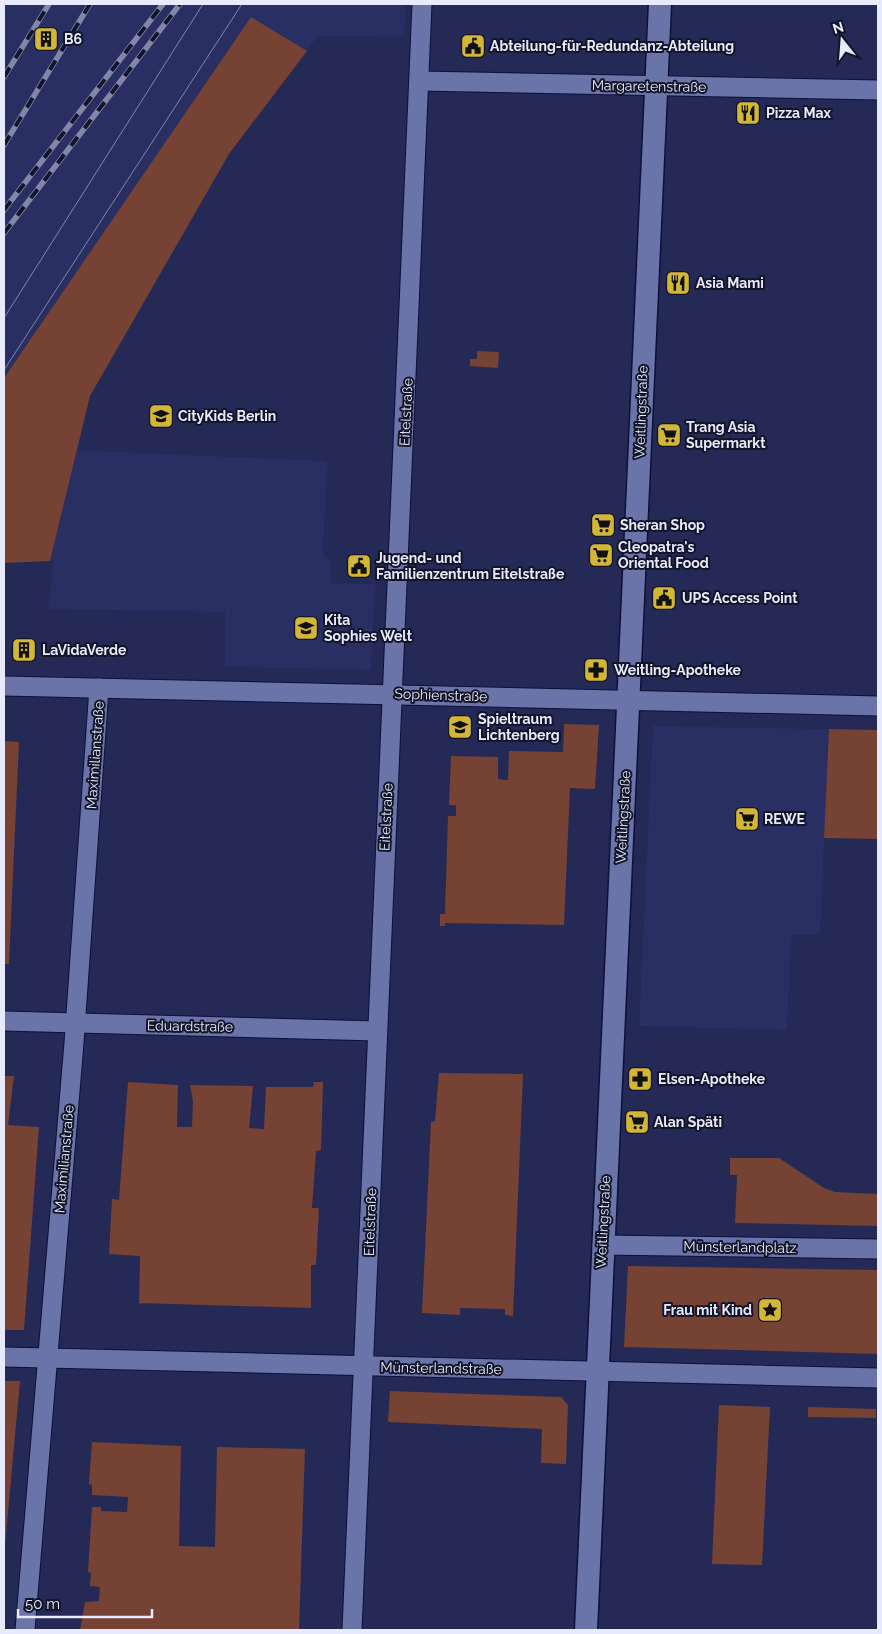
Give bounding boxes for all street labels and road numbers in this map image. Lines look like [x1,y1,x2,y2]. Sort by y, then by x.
street label: Margaretenstraße [592,77,706,95]
street label: Weitlingstraße [631,365,651,459]
street label: Eitelstraße [396,378,416,446]
street label: Sophienstraße [394,685,488,705]
street label: Maximilianstraße [83,700,107,810]
street label: Weitlingstraße [613,770,633,864]
street label: Eitelstraße [376,783,396,851]
street label: Eduardstraße [147,1017,233,1035]
street label: Maximilianstraße [51,1104,77,1214]
street label: Weitlingstraße [593,1175,613,1269]
street label: Eitelstraße [361,1188,379,1256]
street label: Münsterlandplatz [683,1238,797,1256]
street label: Münsterlandstraße [380,1359,502,1377]

